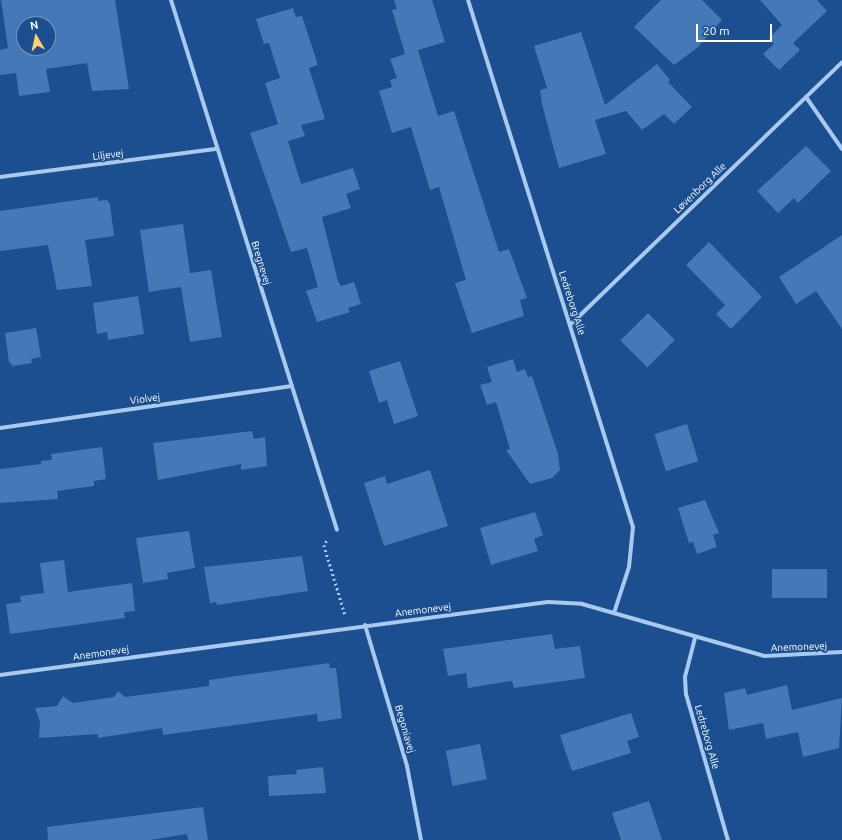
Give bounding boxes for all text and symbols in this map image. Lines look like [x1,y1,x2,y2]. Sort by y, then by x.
north arrow [16,16,56,56]
scale bar [698,16,774,42]
text: N [29,19,39,32]
text: 20 m [703,24,730,37]
street label: Liljevej [92,147,124,163]
street label: Løvenborg Alle [671,160,729,216]
street label: Bregnevej [249,240,273,286]
street label: Ledreborg Alle [556,270,588,336]
street label: Violvej [129,391,161,407]
street label: Anemonevej [394,601,452,619]
street label: Anemonevej [771,640,827,654]
street label: Anemonevej [72,643,130,663]
street label: Ledreborg Alle [692,703,722,771]
street label: Begoniavej [392,704,418,754]

